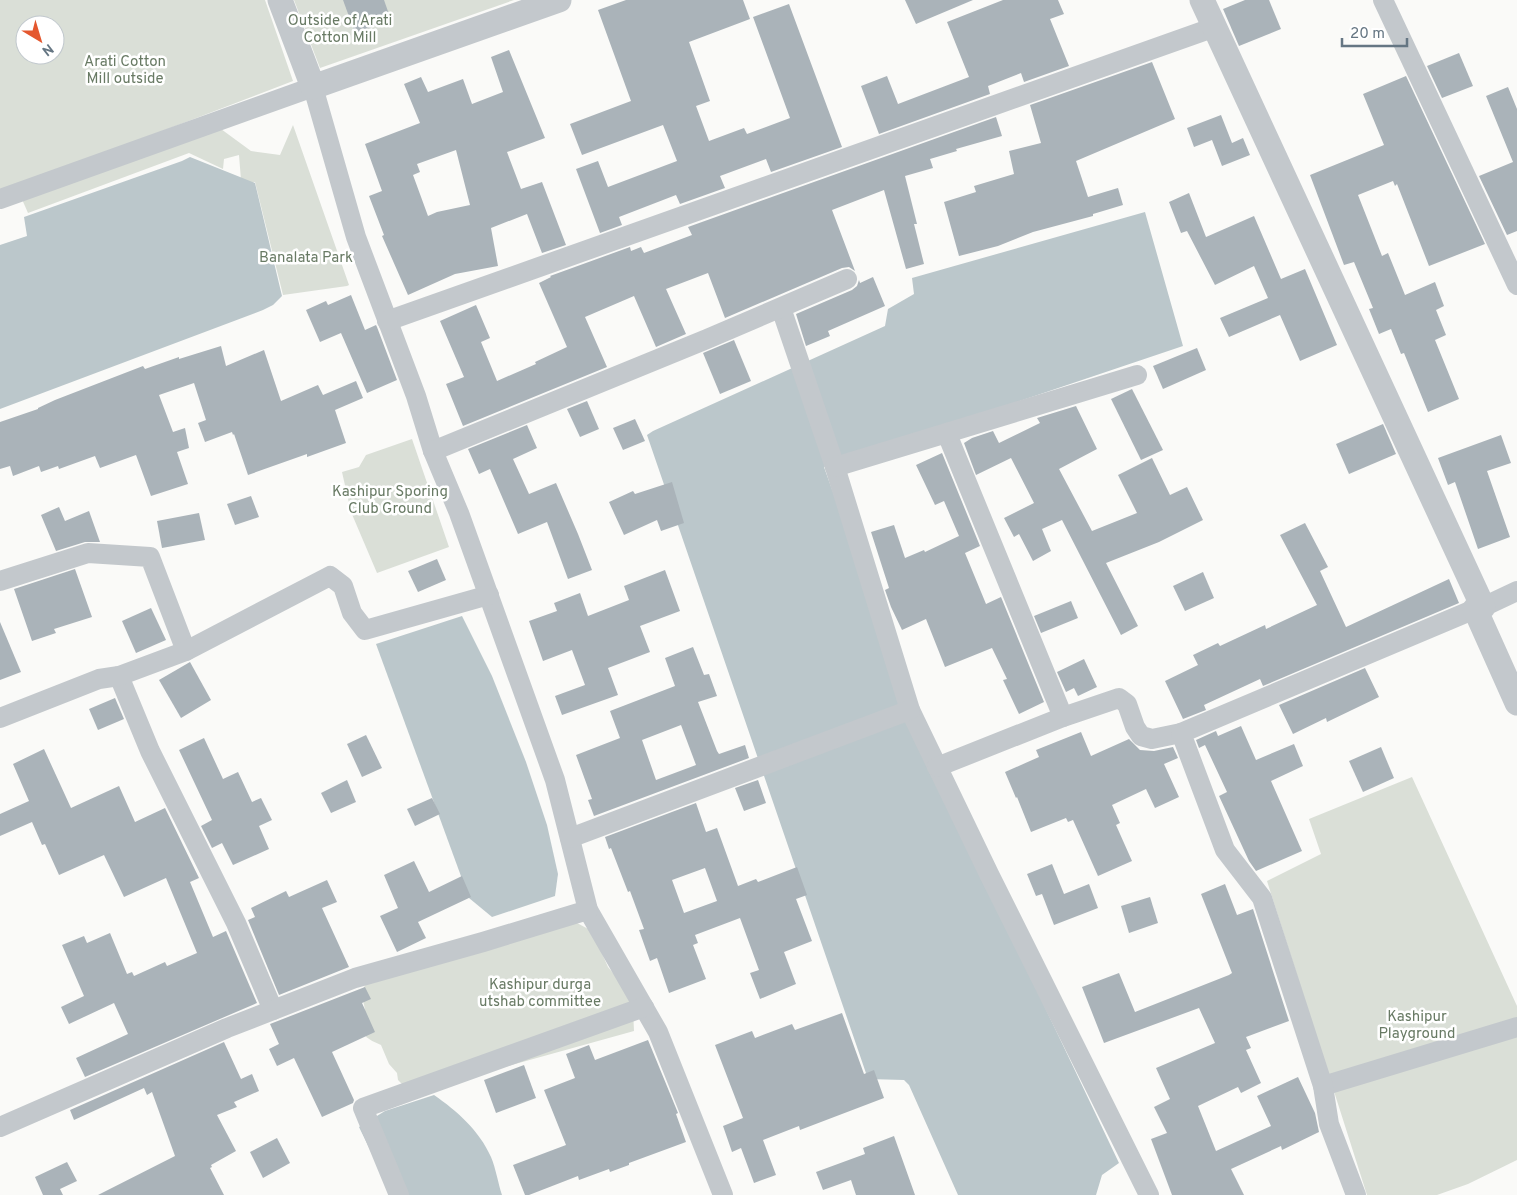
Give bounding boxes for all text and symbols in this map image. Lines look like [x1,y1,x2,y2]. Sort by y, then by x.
park label: Outside of Arati Cotton Mill [288,12,392,48]
north arrow [15,15,65,65]
scale bar [1342,15,1407,47]
text: 20 m [1350,25,1385,44]
text: N [38,39,56,59]
park label: Arati Cotton Mill outside [84,53,166,89]
park label: Banalata Park [259,249,353,268]
park label: Kashipur Sporing Club Ground [332,483,448,519]
park label: Kashipur durga utshab committee [479,976,601,1012]
park label: Kashipur Playground [1378,1008,1456,1044]

